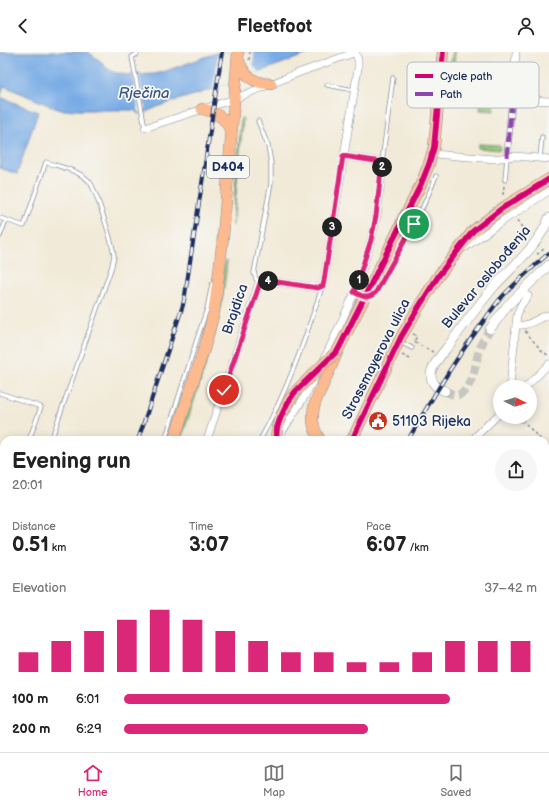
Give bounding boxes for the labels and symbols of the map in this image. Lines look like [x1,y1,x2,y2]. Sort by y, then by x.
legend [407,62,539,108]
text: Cycle path [440,70,492,83]
water label: Rječina [118,84,170,103]
text: Path [440,88,462,101]
road number: D404 [207,156,249,178]
pin: 2 [372,157,392,177]
pin [397,207,431,241]
pin: 3 [322,217,342,237]
street label: Bulevar oslobođenja [438,222,534,332]
pin: 1 [349,270,369,290]
pin: 4 [258,271,278,291]
street label: Brajdica [218,281,252,336]
street label: Strossmayerova ulica [338,296,414,422]
pin [207,373,241,407]
north arrow [493,380,537,424]
public building icon: 51103 Rijeka [367,410,389,432]
place label: 51103 Rijeka [392,413,471,430]

